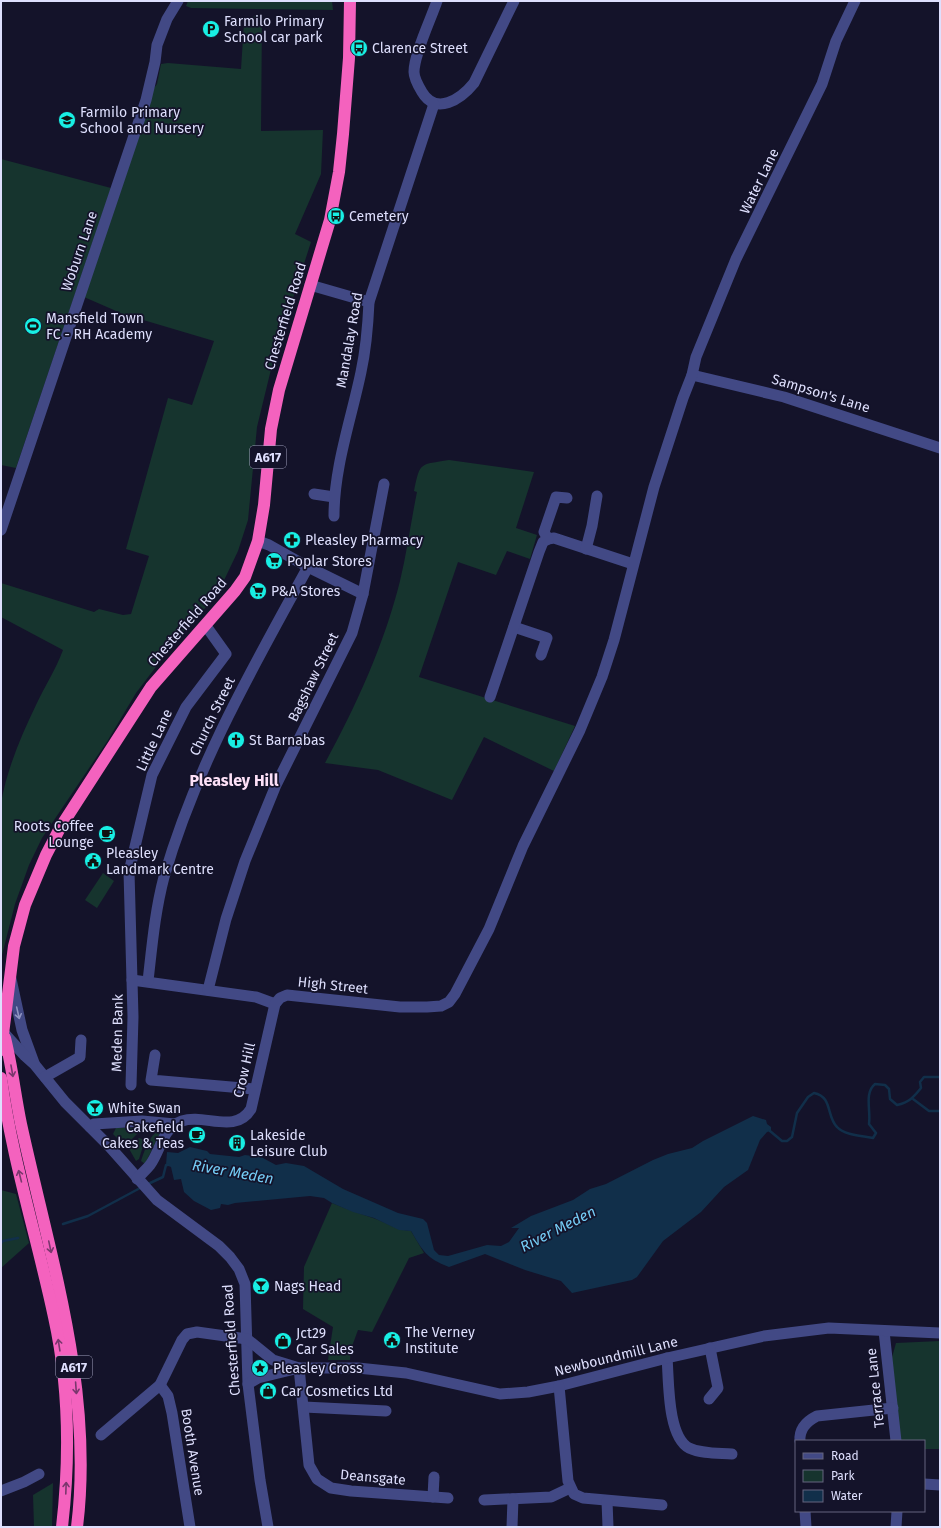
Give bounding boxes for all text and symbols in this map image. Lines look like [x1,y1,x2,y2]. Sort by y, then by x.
place label: Farmilo Primary School car park [224,13,324,46]
parking icon: Farmilo Primary School car park [201,19,221,39]
bus stop icon: Clarence Street [349,38,369,58]
place label: Clarence Street [372,40,469,57]
place label: Farmilo Primary School and Nursery [80,104,204,137]
school or university icon: Farmilo Primary School and Nursery [57,110,77,130]
street label: Water Lane [736,146,783,217]
bus stop icon: Cemetery [326,206,346,226]
place label: Cemetery [349,208,409,225]
street label: Woburn Lane [58,209,101,293]
street label: Chesterfield Road [261,260,310,372]
street label: Mandalay Road [333,291,366,389]
place label: Mansfield Town FC - RH Academy [46,310,152,343]
sports icon: Mansfield Town FC - RH Academy [23,316,43,336]
street label: Sampson's Lane [770,370,872,416]
road number: A617 [250,446,286,468]
pharmacy icon: Pleasley Pharmacy [282,530,302,550]
place label: Pleasley Pharmacy [305,532,423,549]
supermarket icon: Poplar Stores [264,551,284,571]
place label: Poplar Stores [287,553,372,570]
street label: Chesterfield Road [144,574,231,670]
supermarket icon: P&A Stores [248,581,268,601]
place label: P&A Stores [271,583,341,600]
street label: Bagshaw Street [285,629,343,725]
street label: Church Street [186,673,239,758]
street label: Little Lane [133,706,176,774]
church icon: St Barnabas [226,730,246,750]
place label: St Barnabas [249,732,325,749]
district label: Pleasley Hill [189,771,279,790]
place label: Roots Coffee Lounge [14,818,94,851]
cafe icon: Roots Coffee Lounge [97,824,117,844]
place label: Pleasley Landmark Centre [106,845,214,878]
public building icon: Pleasley Landmark Centre [83,851,103,871]
street label: High Street [297,973,370,998]
street label: Meden Bank [108,993,127,1072]
one-way arrow [15,1006,23,1019]
street label: Crow Hill [230,1041,259,1099]
one-way arrow [9,1064,17,1077]
bar icon: White Swan [85,1098,105,1118]
place label: White Swan [108,1100,181,1117]
place label: Cakefield Cakes & Teas [102,1119,184,1152]
cafe icon: Cakefield Cakes & Teas [187,1125,207,1145]
place label: Lakeside Leisure Club [250,1127,327,1160]
building icon: Lakeside Leisure Club [227,1133,247,1153]
water label: River Meden [191,1156,275,1188]
one-way arrow [15,1169,23,1182]
water label: River Meden [517,1202,599,1256]
one-way arrow [47,1240,55,1253]
bar icon: Nags Head [251,1276,271,1296]
place label: Nags Head [274,1278,341,1295]
street label: Chesterfield Road [219,1283,244,1396]
place label: The Verney Institute [405,1324,475,1357]
place label: Jct29 Car Sales [296,1325,354,1358]
public building icon: The Verney Institute [382,1330,402,1350]
shop icon: Jct29 Car Sales [273,1331,293,1351]
street label: Newboundmill Lane [553,1333,680,1380]
one-way arrow [54,1339,62,1352]
street label: Terrace Lane [863,1347,888,1429]
road number: A617 [56,1356,92,1378]
place icon: Pleasley Cross [250,1358,270,1378]
place label: Pleasley Cross [273,1360,363,1377]
shop icon: Car Cosmetics Ltd [258,1381,278,1401]
one-way arrow [73,1382,80,1395]
place label: Car Cosmetics Ltd [281,1383,393,1400]
street label: Booth Avenue [177,1407,208,1497]
legend [795,1440,925,1512]
text: Road [831,1449,859,1463]
street label: Deansgate [339,1466,407,1489]
text: Park [831,1469,855,1483]
one-way arrow [63,1482,70,1495]
text: Water [831,1489,863,1503]

